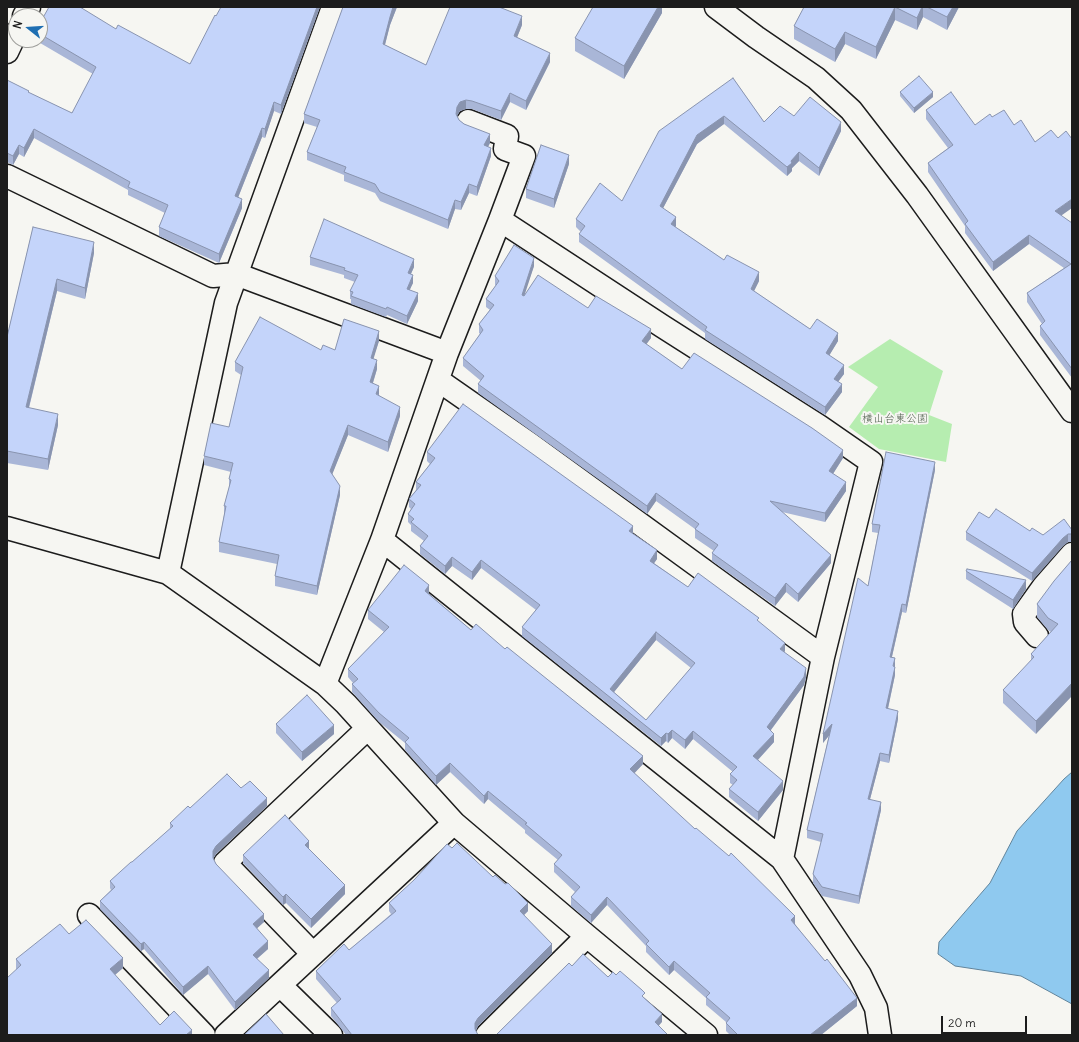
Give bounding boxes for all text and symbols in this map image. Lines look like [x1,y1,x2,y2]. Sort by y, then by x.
north arrow [8,8,48,48]
text: N [10,19,25,30]
park label: 横山台東公園 [862,412,928,426]
scale bar [943,1008,1029,1034]
text: 20 m [948,1015,976,1030]

